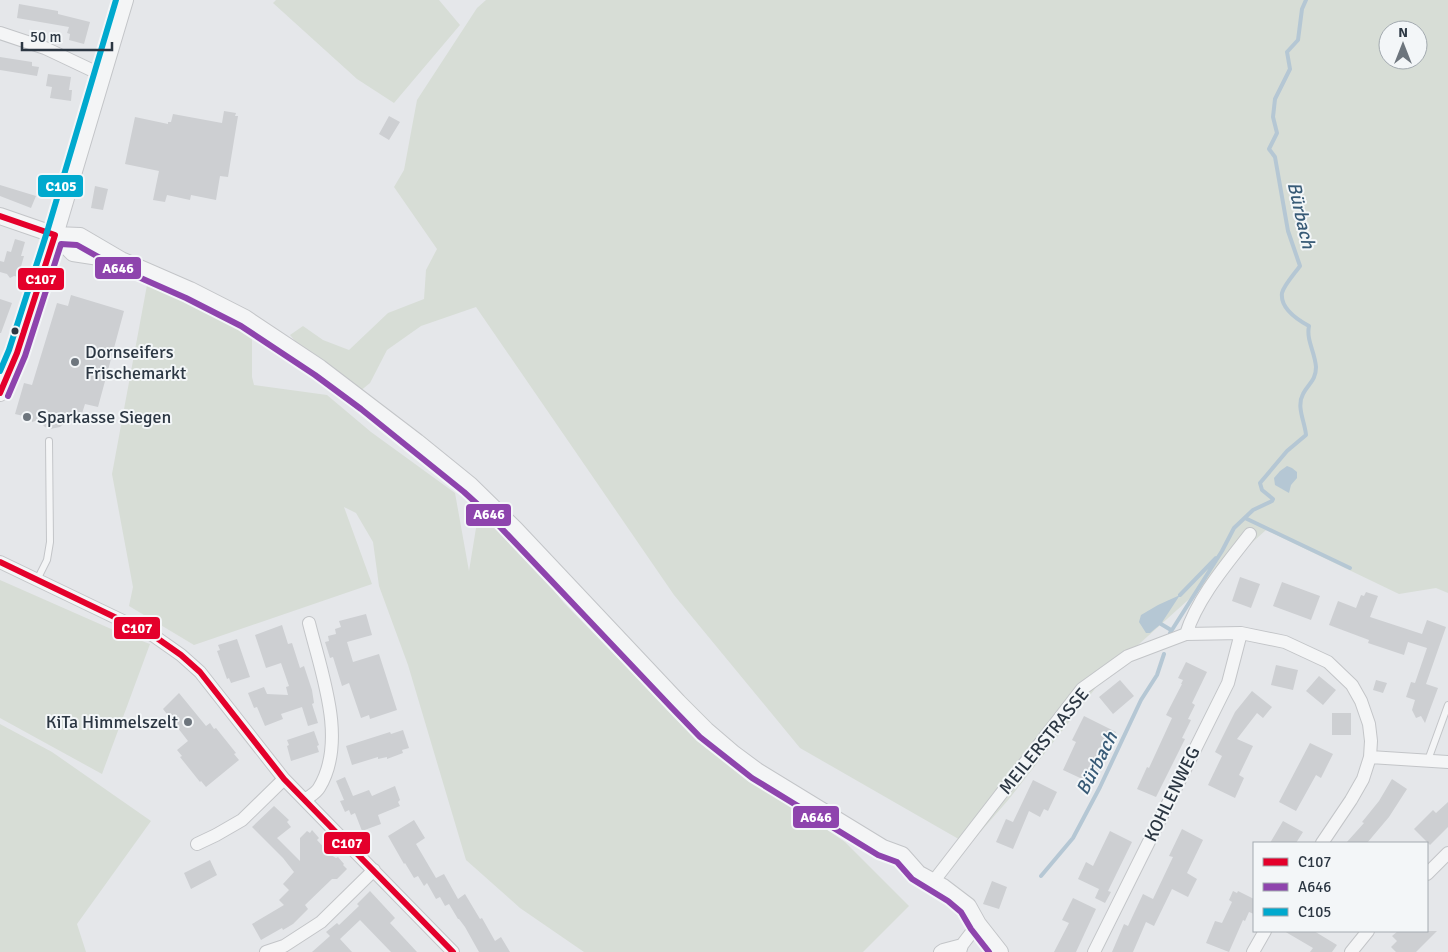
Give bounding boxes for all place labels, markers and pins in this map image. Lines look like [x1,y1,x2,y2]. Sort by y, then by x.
unlabelled marker [10,326,20,336]
place label: Dornseifers Frischemarkt [85,341,186,384]
marker: Dornseifers Frischemarkt [69,356,81,368]
place label: Sparkasse Siegen [37,406,171,428]
marker: Sparkasse Siegen [21,411,33,423]
place label: KiTa Himmelszelt [46,711,178,733]
marker: KiTa Himmelszelt [182,716,194,728]

